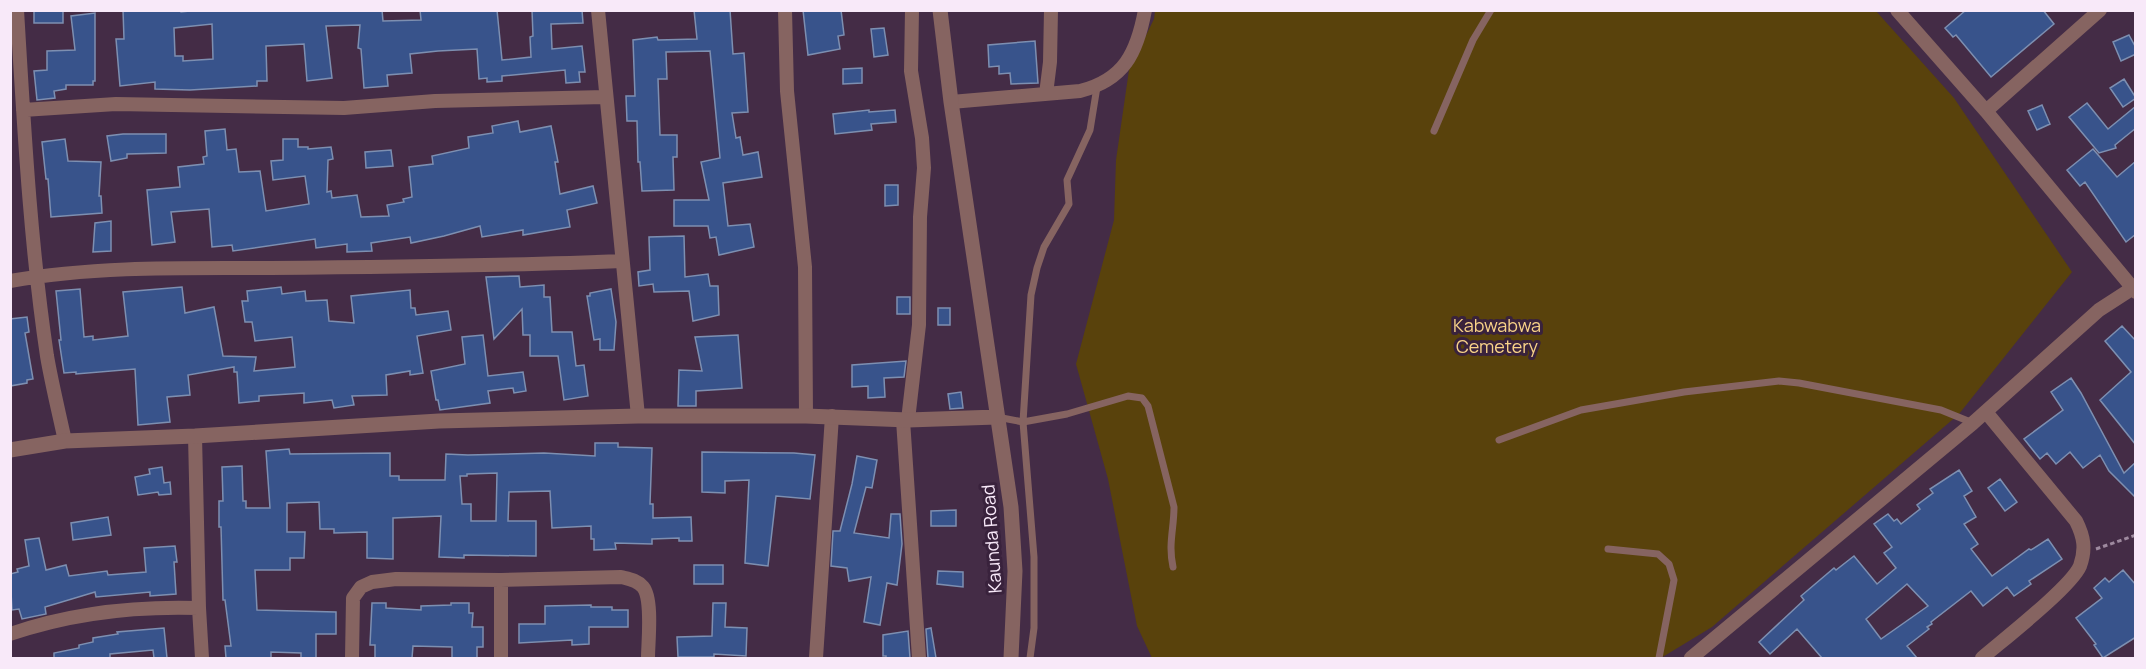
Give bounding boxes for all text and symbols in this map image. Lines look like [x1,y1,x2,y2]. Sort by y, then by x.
park label: Kabwabwa Cemetery [1453,313,1541,358]
street label: Kaunda Road [975,484,1007,594]

